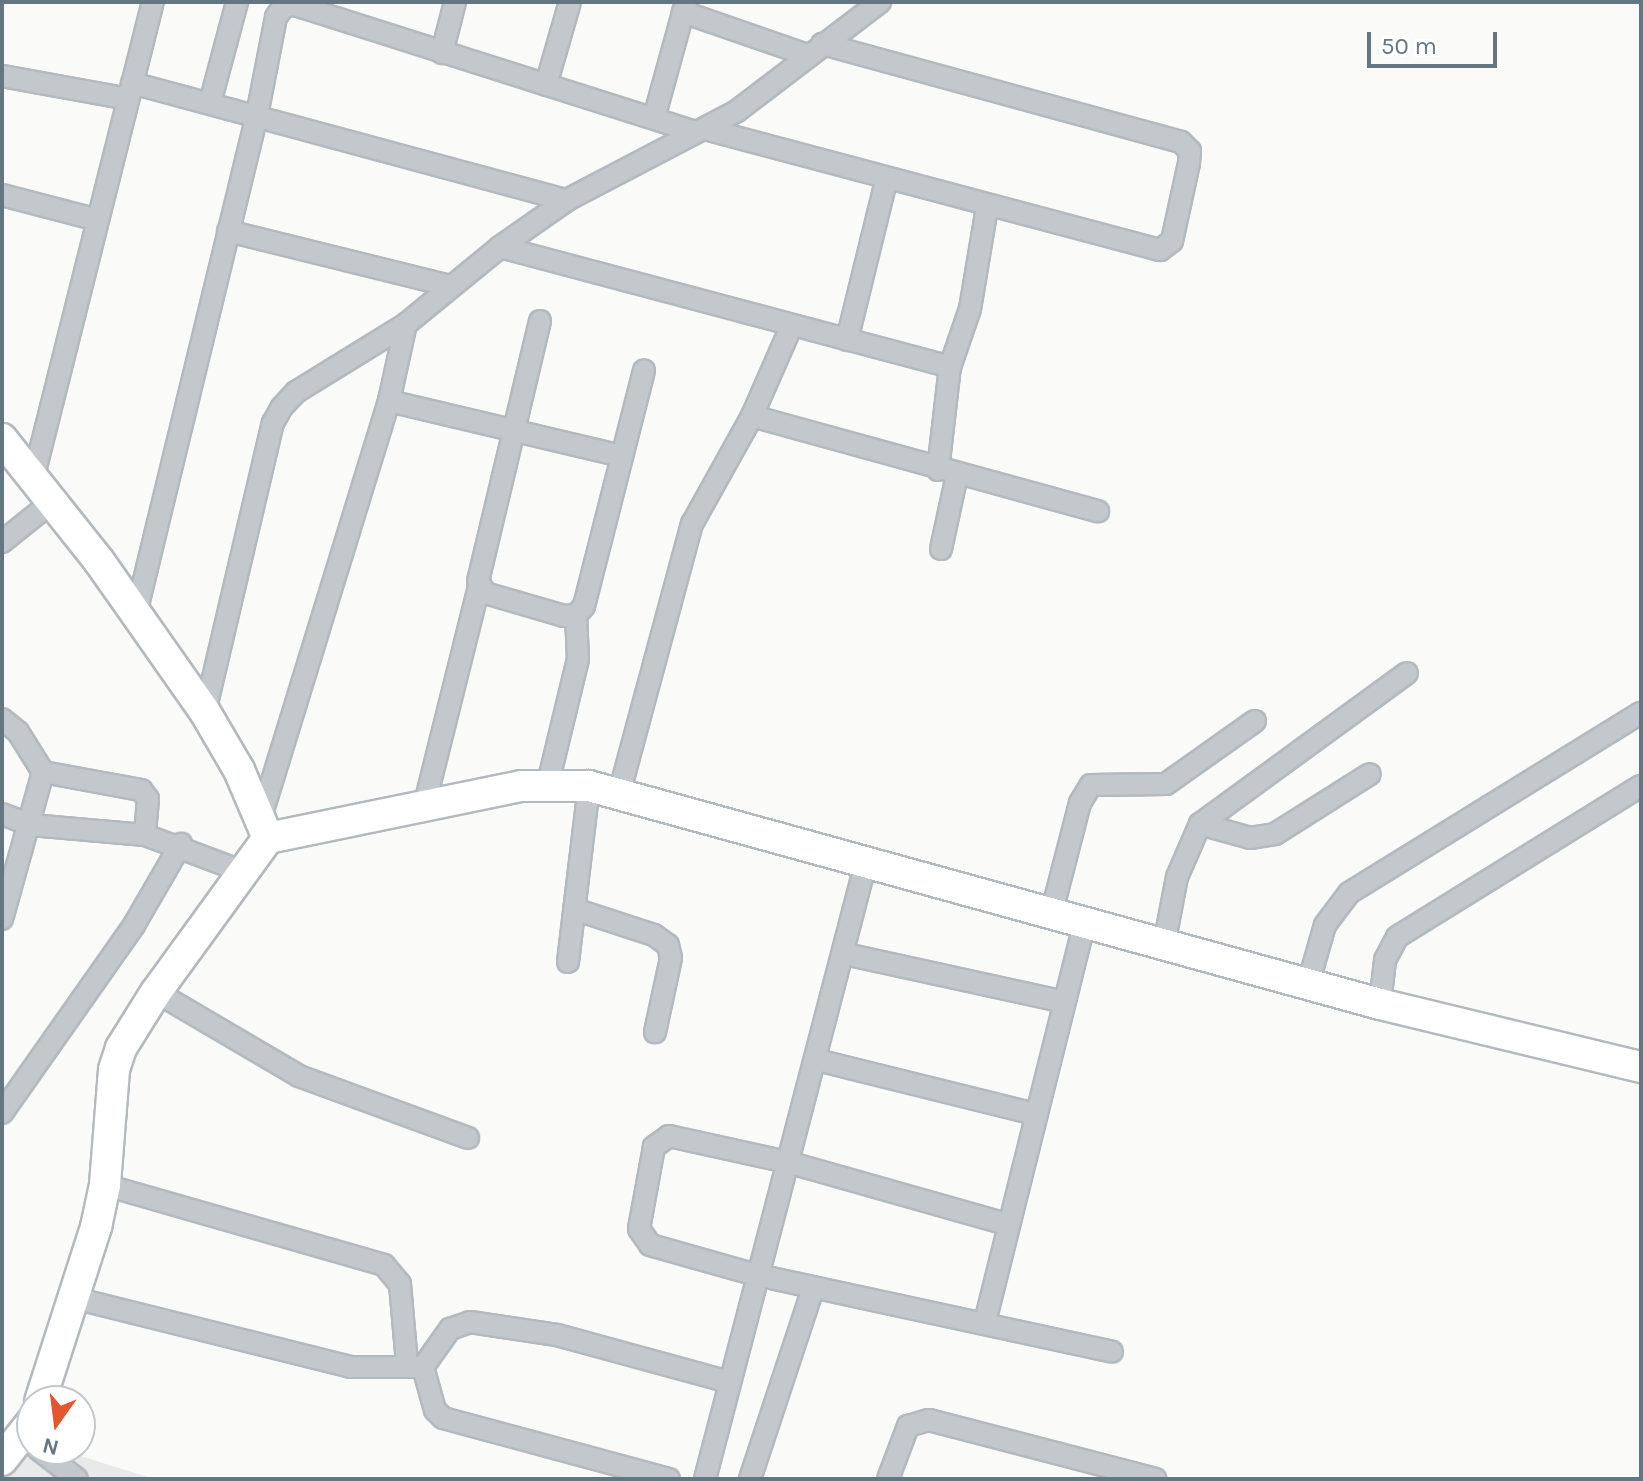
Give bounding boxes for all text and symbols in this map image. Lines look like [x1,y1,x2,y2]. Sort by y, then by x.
scale bar [1371,16,1501,66]
text: 50 m [1381,32,1437,60]
north arrow [16,1385,96,1465]
text: N [40,1432,61,1461]

